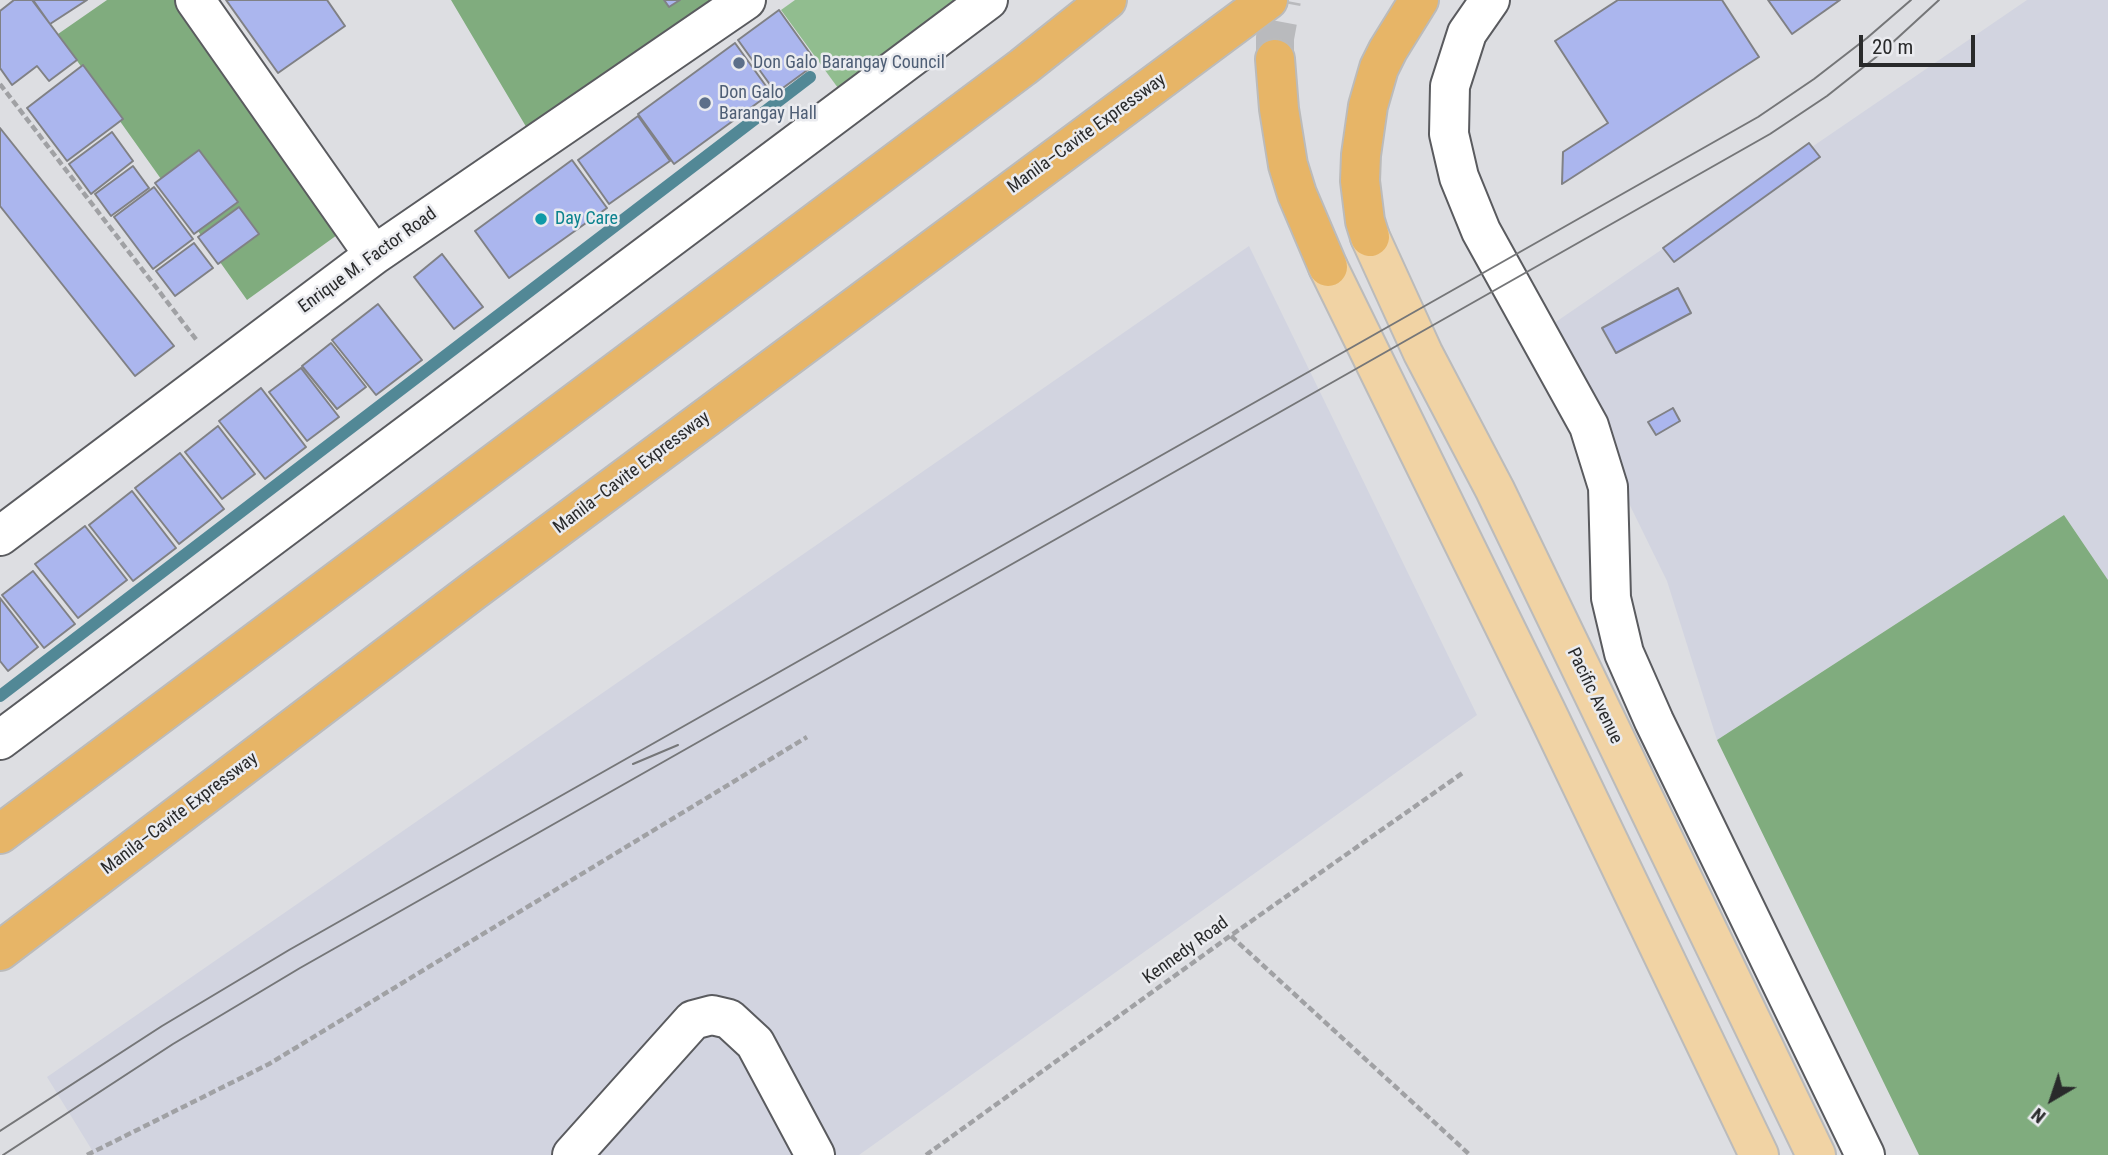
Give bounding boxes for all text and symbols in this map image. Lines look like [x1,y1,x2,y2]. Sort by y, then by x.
scale bar [1863,21,1979,65]
text: 20 m [1872,35,1913,59]
place label: Don Galo Barangay Council [753,52,945,74]
marker: Don Galo Barangay Council [731,55,747,71]
street label: Manila–Cavite Expressway [1004,69,1170,199]
place label: Don Galo Barangay Hall [719,82,817,124]
marker: Don Galo Barangay Hall [697,95,713,111]
street label: Enrique M. Factor Road [295,204,441,318]
place label: Day Care [555,208,618,230]
marker: Day Care [533,211,549,227]
street label: Manila–Cavite Expressway [550,407,714,539]
street label: Pacific Avenue [1561,645,1627,747]
street label: Manila–Cavite Expressway [98,748,262,880]
street label: Kennedy Road [1139,913,1233,989]
north arrow [2017,1064,2087,1134]
text: N [2027,1103,2050,1128]

